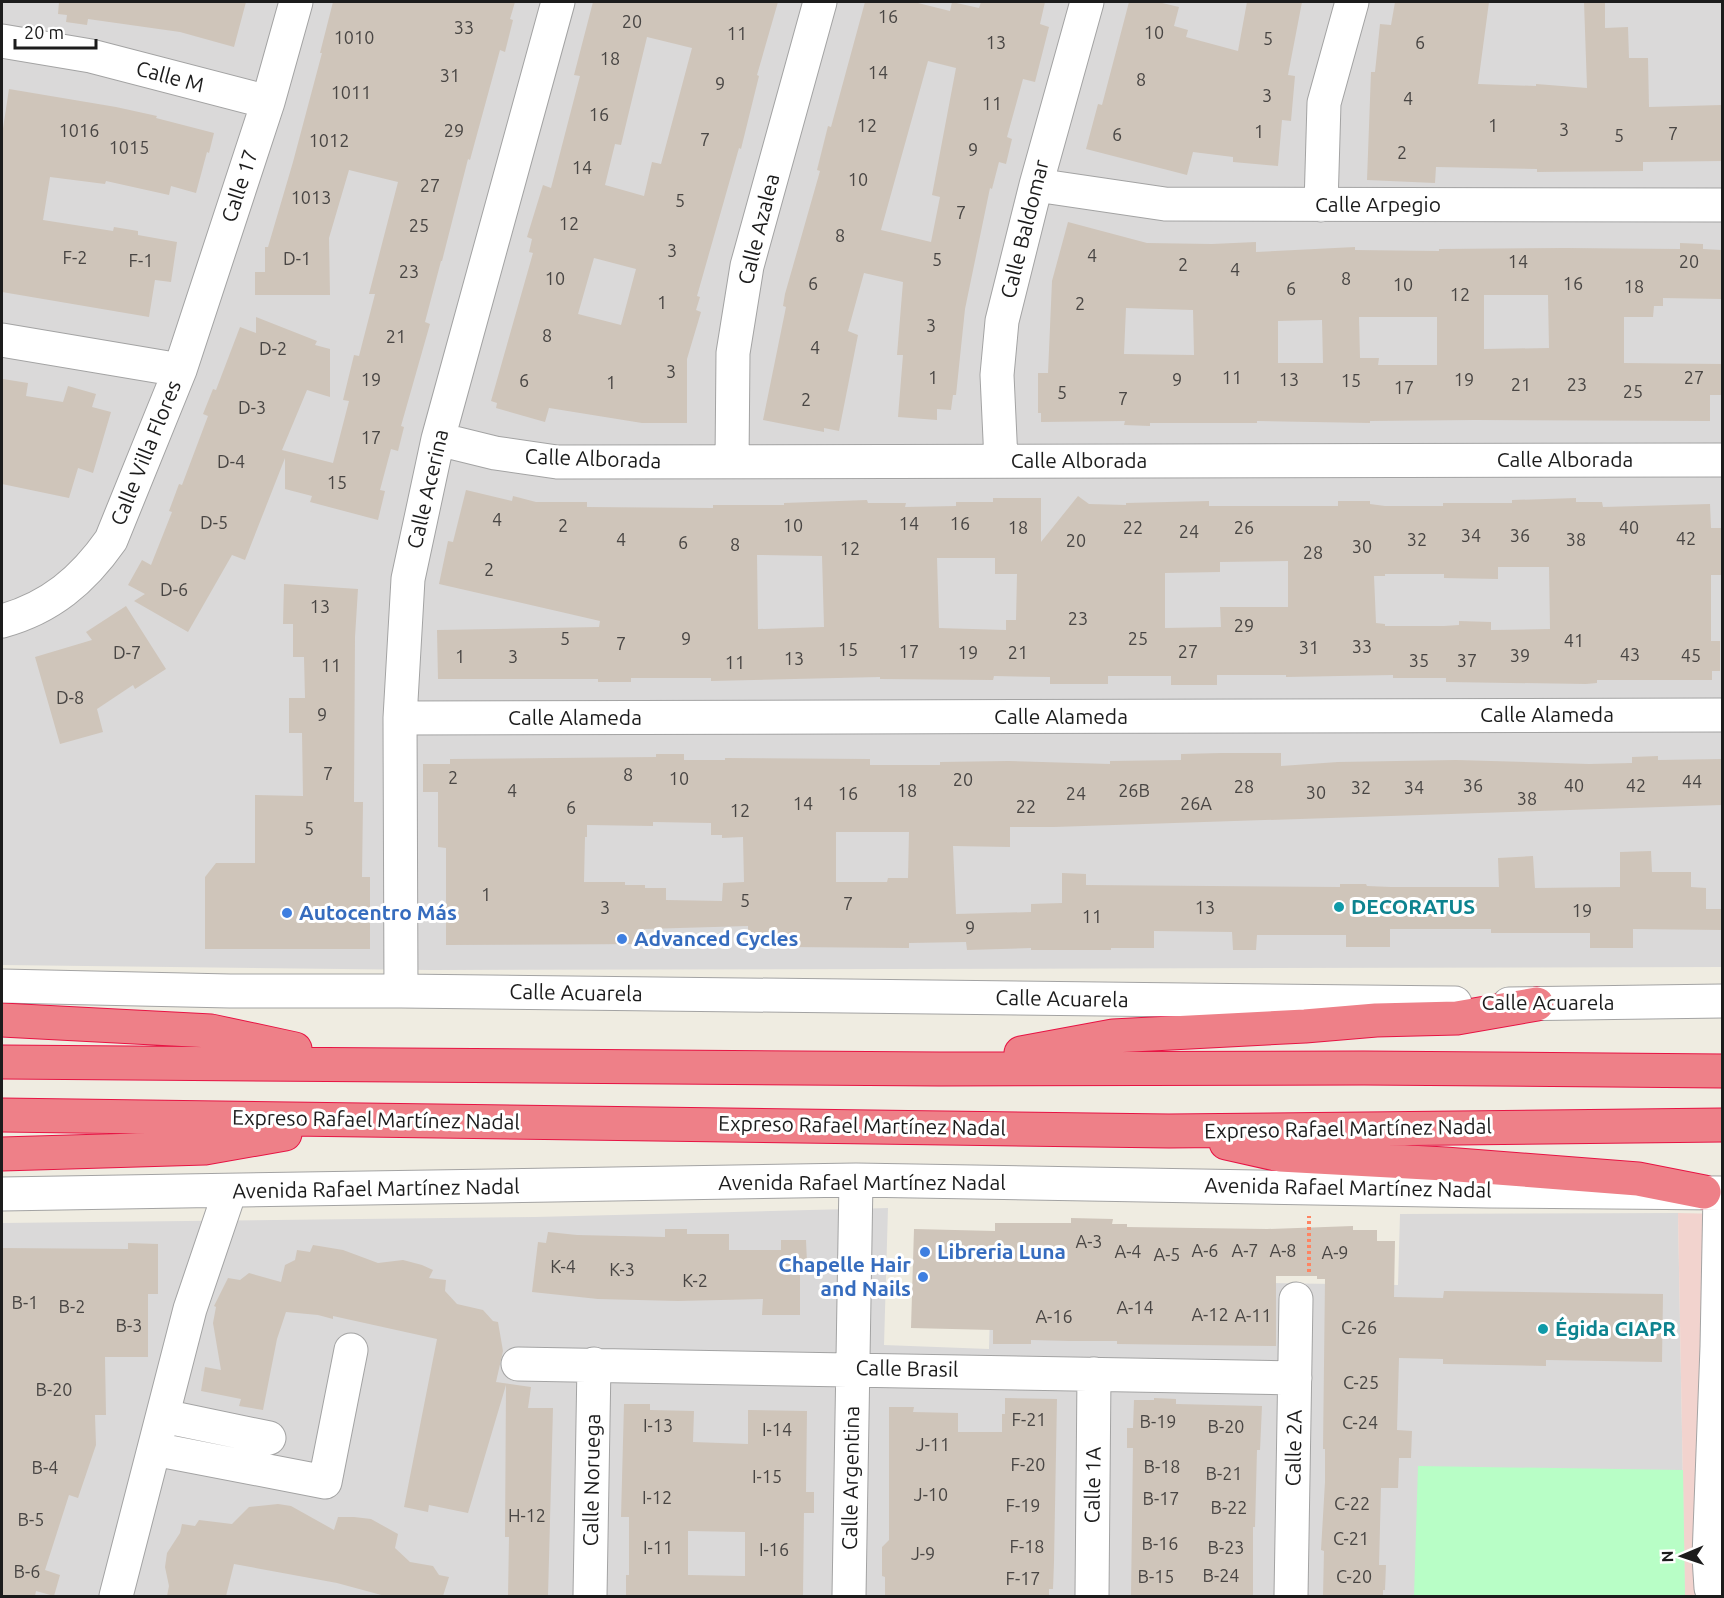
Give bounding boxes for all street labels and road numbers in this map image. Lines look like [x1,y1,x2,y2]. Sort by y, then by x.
street label: Calle M [134,55,207,97]
street label: Calle 17 [216,146,262,225]
street label: Calle Baldomar [995,157,1053,301]
street label: Calle Azalea [733,171,783,287]
street label: Calle Arpegio [1315,192,1441,216]
street label: Calle Villa Flores [105,377,185,529]
street label: Calle Acerina [402,427,452,551]
street label: Calle Alborada [524,444,662,472]
street label: Calle Alborada [1497,447,1633,471]
street label: Calle Alborada [1011,448,1147,472]
street label: Calle Alameda [1480,702,1614,726]
street label: Calle Alameda [994,704,1128,728]
street label: Calle Alameda [508,705,642,729]
street label: Calle Acuarela [509,979,643,1005]
street label: Calle Acuarela [995,985,1129,1011]
street label: Calle Acuarela [1481,990,1615,1014]
street label: Expreso Rafael Martínez Nadal [232,1104,520,1134]
street label: Expreso Rafael Martínez Nadal [718,1110,1006,1140]
street label: Expreso Rafael Martínez Nadal [1204,1113,1492,1143]
street label: Avenida Rafael Martínez Nadal [718,1170,1006,1194]
street label: Avenida Rafael Martínez Nadal [1204,1172,1492,1202]
street label: Avenida Rafael Martínez Nadal [232,1173,520,1203]
street label: Calle Brasil [855,1355,959,1381]
street label: Calle Argentina [837,1406,863,1550]
street label: Calle 2A [1280,1409,1306,1486]
street label: Calle Noruega [578,1413,604,1547]
street label: Calle 1A [1079,1446,1105,1523]

